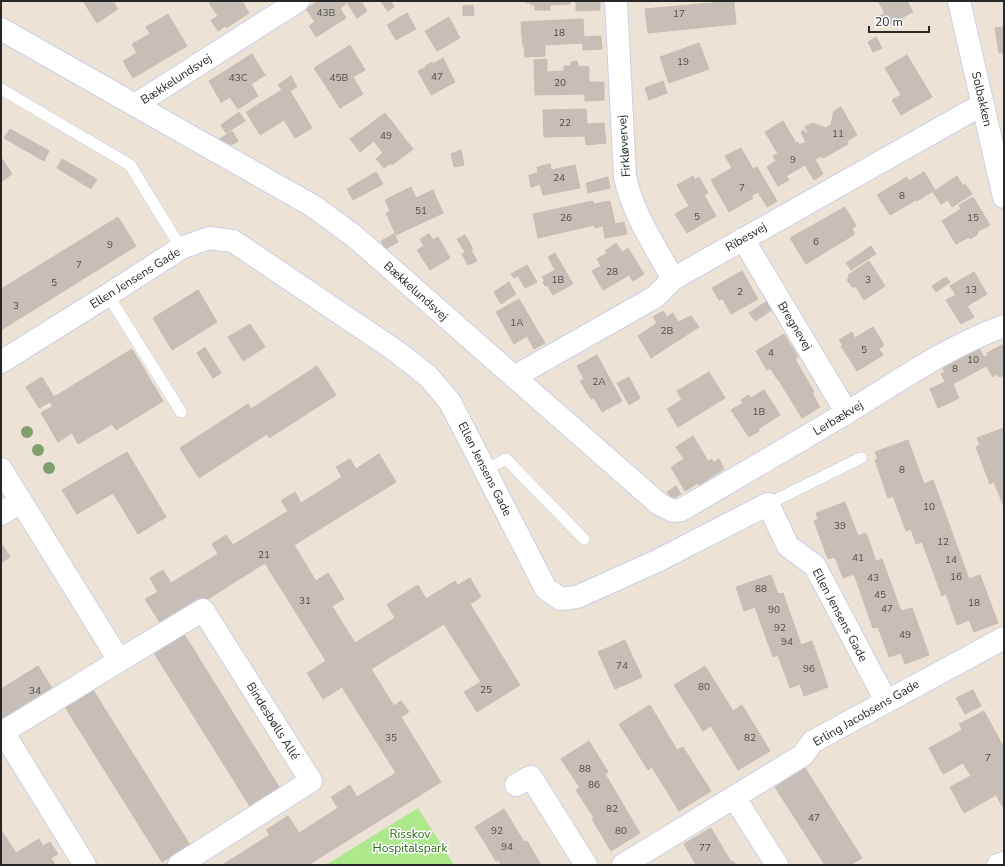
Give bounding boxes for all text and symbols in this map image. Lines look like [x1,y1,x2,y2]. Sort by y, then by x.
house number: 43B [317,6,336,20]
house number: 17 [673,7,685,21]
scale bar [869,8,929,34]
text: 20 m [875,14,903,30]
house number: 18 [553,26,565,40]
street label: Bækkelundsvej [137,50,215,108]
house number: 19 [677,55,689,69]
house number: 47 [431,70,443,84]
street label: Solbakken [968,70,996,128]
house number: 43C [229,71,248,85]
house number: 45B [330,71,349,85]
house number: 20 [554,76,566,90]
street label: Firkløvervej [614,114,634,178]
house number: 22 [559,116,571,130]
house number: 11 [832,127,844,141]
house number: 49 [380,129,392,143]
house number: 9 [790,153,796,167]
house number: 24 [553,171,565,185]
house number: 7 [739,181,745,195]
house number: 8 [899,189,905,203]
house number: 51 [415,204,427,218]
house number: 5 [694,210,700,224]
house number: 26 [560,211,572,225]
house number: 15 [967,211,979,225]
street label: Ribesvej [722,219,770,255]
house number: 6 [813,235,819,249]
house number: 9 [107,238,113,252]
street label: Ellen Jensens Gade [87,244,183,312]
house number: 7 [76,258,82,272]
street label: Bækkelundsvej [380,258,452,324]
house number: 28 [606,265,618,279]
house number: 1B [552,273,565,287]
house number: 3 [865,273,871,287]
house number: 5 [51,276,57,290]
house number: 13 [965,283,977,297]
house number: 2 [737,285,743,299]
house number: 3 [13,299,19,313]
street label: Bregnevej [774,299,816,353]
house number: 1A [510,316,524,330]
house number: 2B [661,324,674,338]
house number: 5 [861,343,867,357]
house number: 4 [768,346,774,360]
house number: 10 [967,353,979,367]
house number: 8 [952,362,958,376]
house number: 2A [592,375,606,389]
street label: Lerbækvej [810,397,866,439]
house number: 1B [753,405,766,419]
street label: Ellen Jensens Gade [454,419,516,519]
house number: 8 [899,463,905,477]
house number: 10 [923,500,935,514]
house number: 39 [834,519,846,533]
house number: 12 [937,535,949,549]
house number: 21 [258,548,270,562]
house number: 41 [852,551,864,565]
house number: 14 [945,553,957,567]
street label: Ellen Jensens Gade [809,565,871,665]
house number: 16 [950,570,962,584]
house number: 43 [867,571,879,585]
house number: 88 [755,582,767,596]
house number: 45 [874,588,886,602]
house number: 31 [299,594,311,608]
house number: 18 [968,596,980,610]
house number: 47 [881,602,893,616]
house number: 90 [768,603,780,617]
house number: 92 [774,621,786,635]
house number: 49 [899,628,911,642]
house number: 94 [781,635,793,649]
house number: 74 [616,659,628,673]
house number: 96 [803,662,815,676]
street label: Erling Jacobsens Gade [810,676,922,750]
street label: Bindesbølls Allé [243,679,303,763]
house number: 80 [698,680,710,694]
house number: 25 [480,683,492,697]
house number: 34 [29,684,41,698]
house number: 35 [385,731,397,745]
house number: 82 [744,731,756,745]
house number: 7 [985,751,991,765]
house number: 88 [579,762,591,776]
house number: 86 [588,778,600,792]
house number: 82 [606,802,618,816]
house number: 47 [808,811,820,825]
house number: 92 [491,824,503,838]
house number: 80 [615,824,627,838]
park label: Risskov Hospitalspark [373,826,448,856]
house number: 94 [501,840,513,854]
house number: 77 [699,841,711,855]

